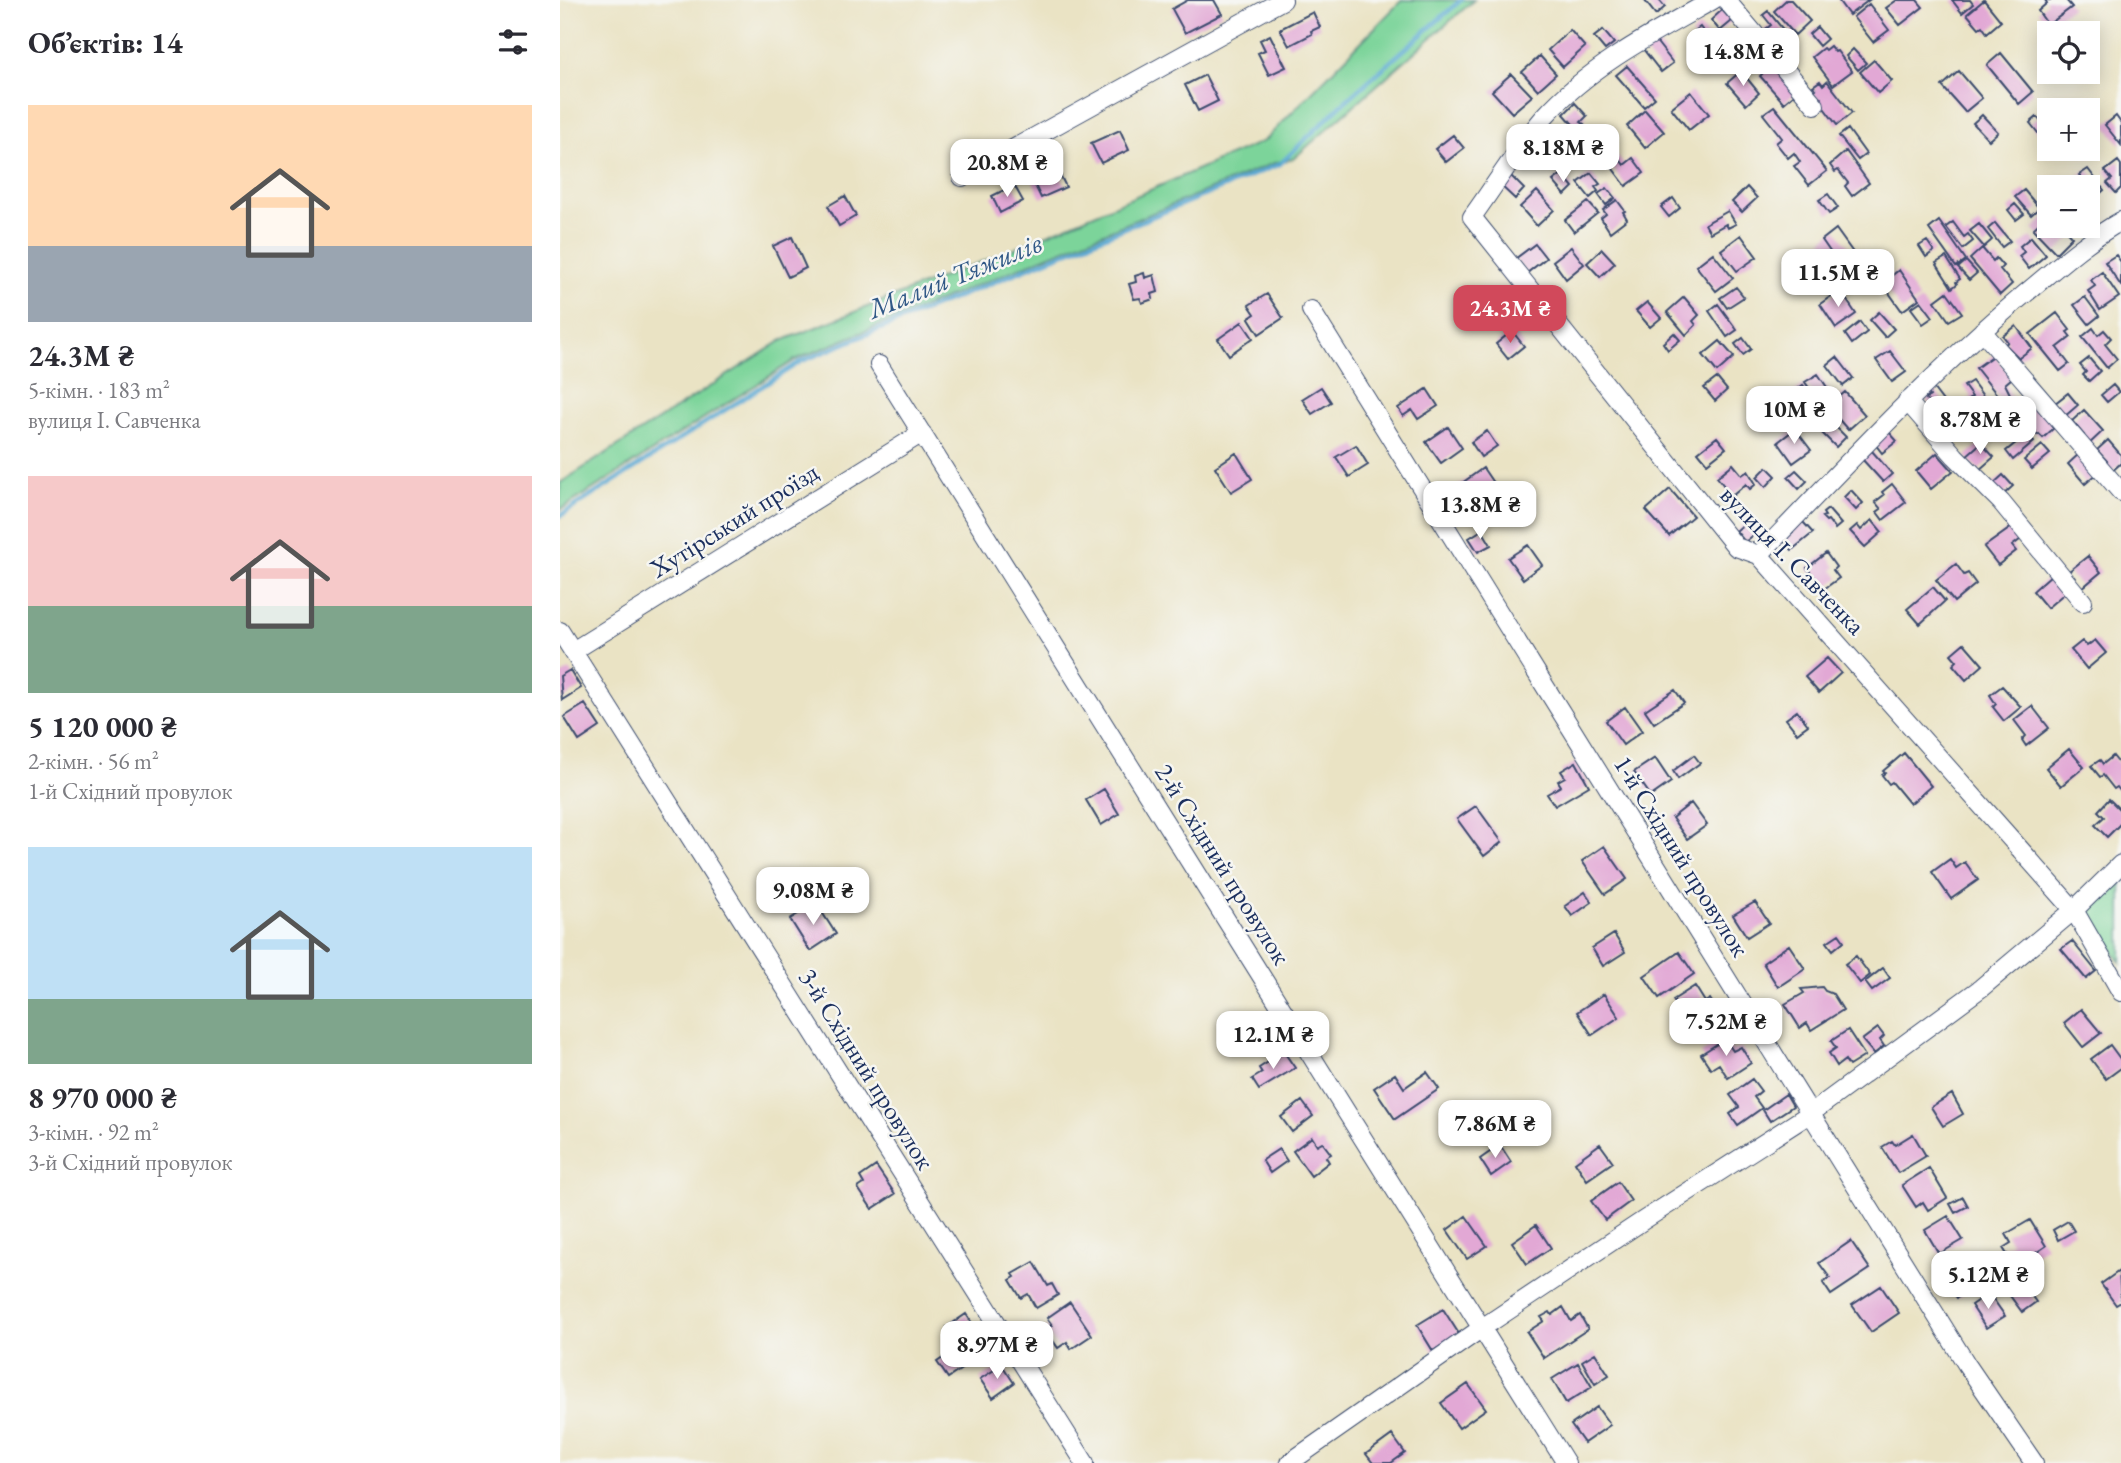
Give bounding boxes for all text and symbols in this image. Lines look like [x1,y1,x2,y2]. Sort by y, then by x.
map controls [2037,21,2100,238]
button: locate [2037,21,2100,84]
text: Об’єктів: 14 [28,23,183,62]
icon: filters [494,23,532,61]
pin: 14.8M ₴ [1678,28,1808,88]
text: 14.8M ₴ [1702,36,1784,66]
button: + [2037,98,2100,161]
pin: 8.18M ₴ [1498,124,1628,184]
text: 8.18M ₴ [1522,132,1604,162]
pin: 20.8M ₴ [942,140,1072,199]
text: 20.8M ₴ [966,147,1048,177]
icon: home [217,150,343,276]
button: − [2037,175,2100,238]
water label: Малий Тяжилів [861,224,1048,327]
pin: 11.5M ₴ [1773,250,1903,309]
text: 11.5M ₴ [1797,257,1879,287]
pin: 24.3M ₴ [1445,286,1575,345]
text: 24.3M ₴ [1469,293,1551,323]
text: 24.3M ₴ [28,336,134,375]
text: 5-кімн. · 183 m² [28,375,170,405]
pin: 10M ₴ [1745,386,1843,446]
text: 10M ₴ [1762,394,1826,424]
pin: 8.78M ₴ [1915,396,2045,456]
text: 8.78M ₴ [1939,404,2021,434]
text: вулиця І. Савченка [28,405,201,435]
street label: Хутірський проїзд [643,455,825,586]
street label: вулиця І. Савченка [1713,478,1873,642]
pin: 13.8M ₴ [1415,482,1545,541]
text: 13.8M ₴ [1439,489,1521,519]
icon: home [217,521,343,647]
text: 5 120 000 ₴ [28,707,177,746]
text: 2-кімн. · 56 m² [28,746,159,776]
street label: 1-й Східний провулок [1606,749,1758,964]
street label: 2-й Східний провулок [1147,757,1299,972]
text: 1-й Східний провулок [28,776,233,806]
pin: 9.08M ₴ [748,867,878,927]
text: 9.08M ₴ [772,875,854,905]
icon: home [217,892,343,1018]
street label: 3-й Східний провулок [791,962,943,1177]
pin: 7.52M ₴ [1661,998,1791,1058]
text: 7.52M ₴ [1685,1006,1767,1036]
pin: 12.1M ₴ [1208,1012,1338,1071]
text: 12.1M ₴ [1232,1019,1314,1049]
text: 8 970 000 ₴ [28,1078,177,1117]
pin: 7.86M ₴ [1430,1100,1560,1160]
text: 7.86M ₴ [1454,1108,1536,1138]
text: 3-кімн. · 92 m² [28,1117,159,1147]
text: 3-й Східний провулок [28,1147,233,1177]
pin: 5.12M ₴ [1923,1252,2053,1311]
text: 5.12M ₴ [1947,1259,2029,1289]
pin: 8.97M ₴ [932,1322,1062,1381]
text: 8.97M ₴ [956,1329,1038,1359]

